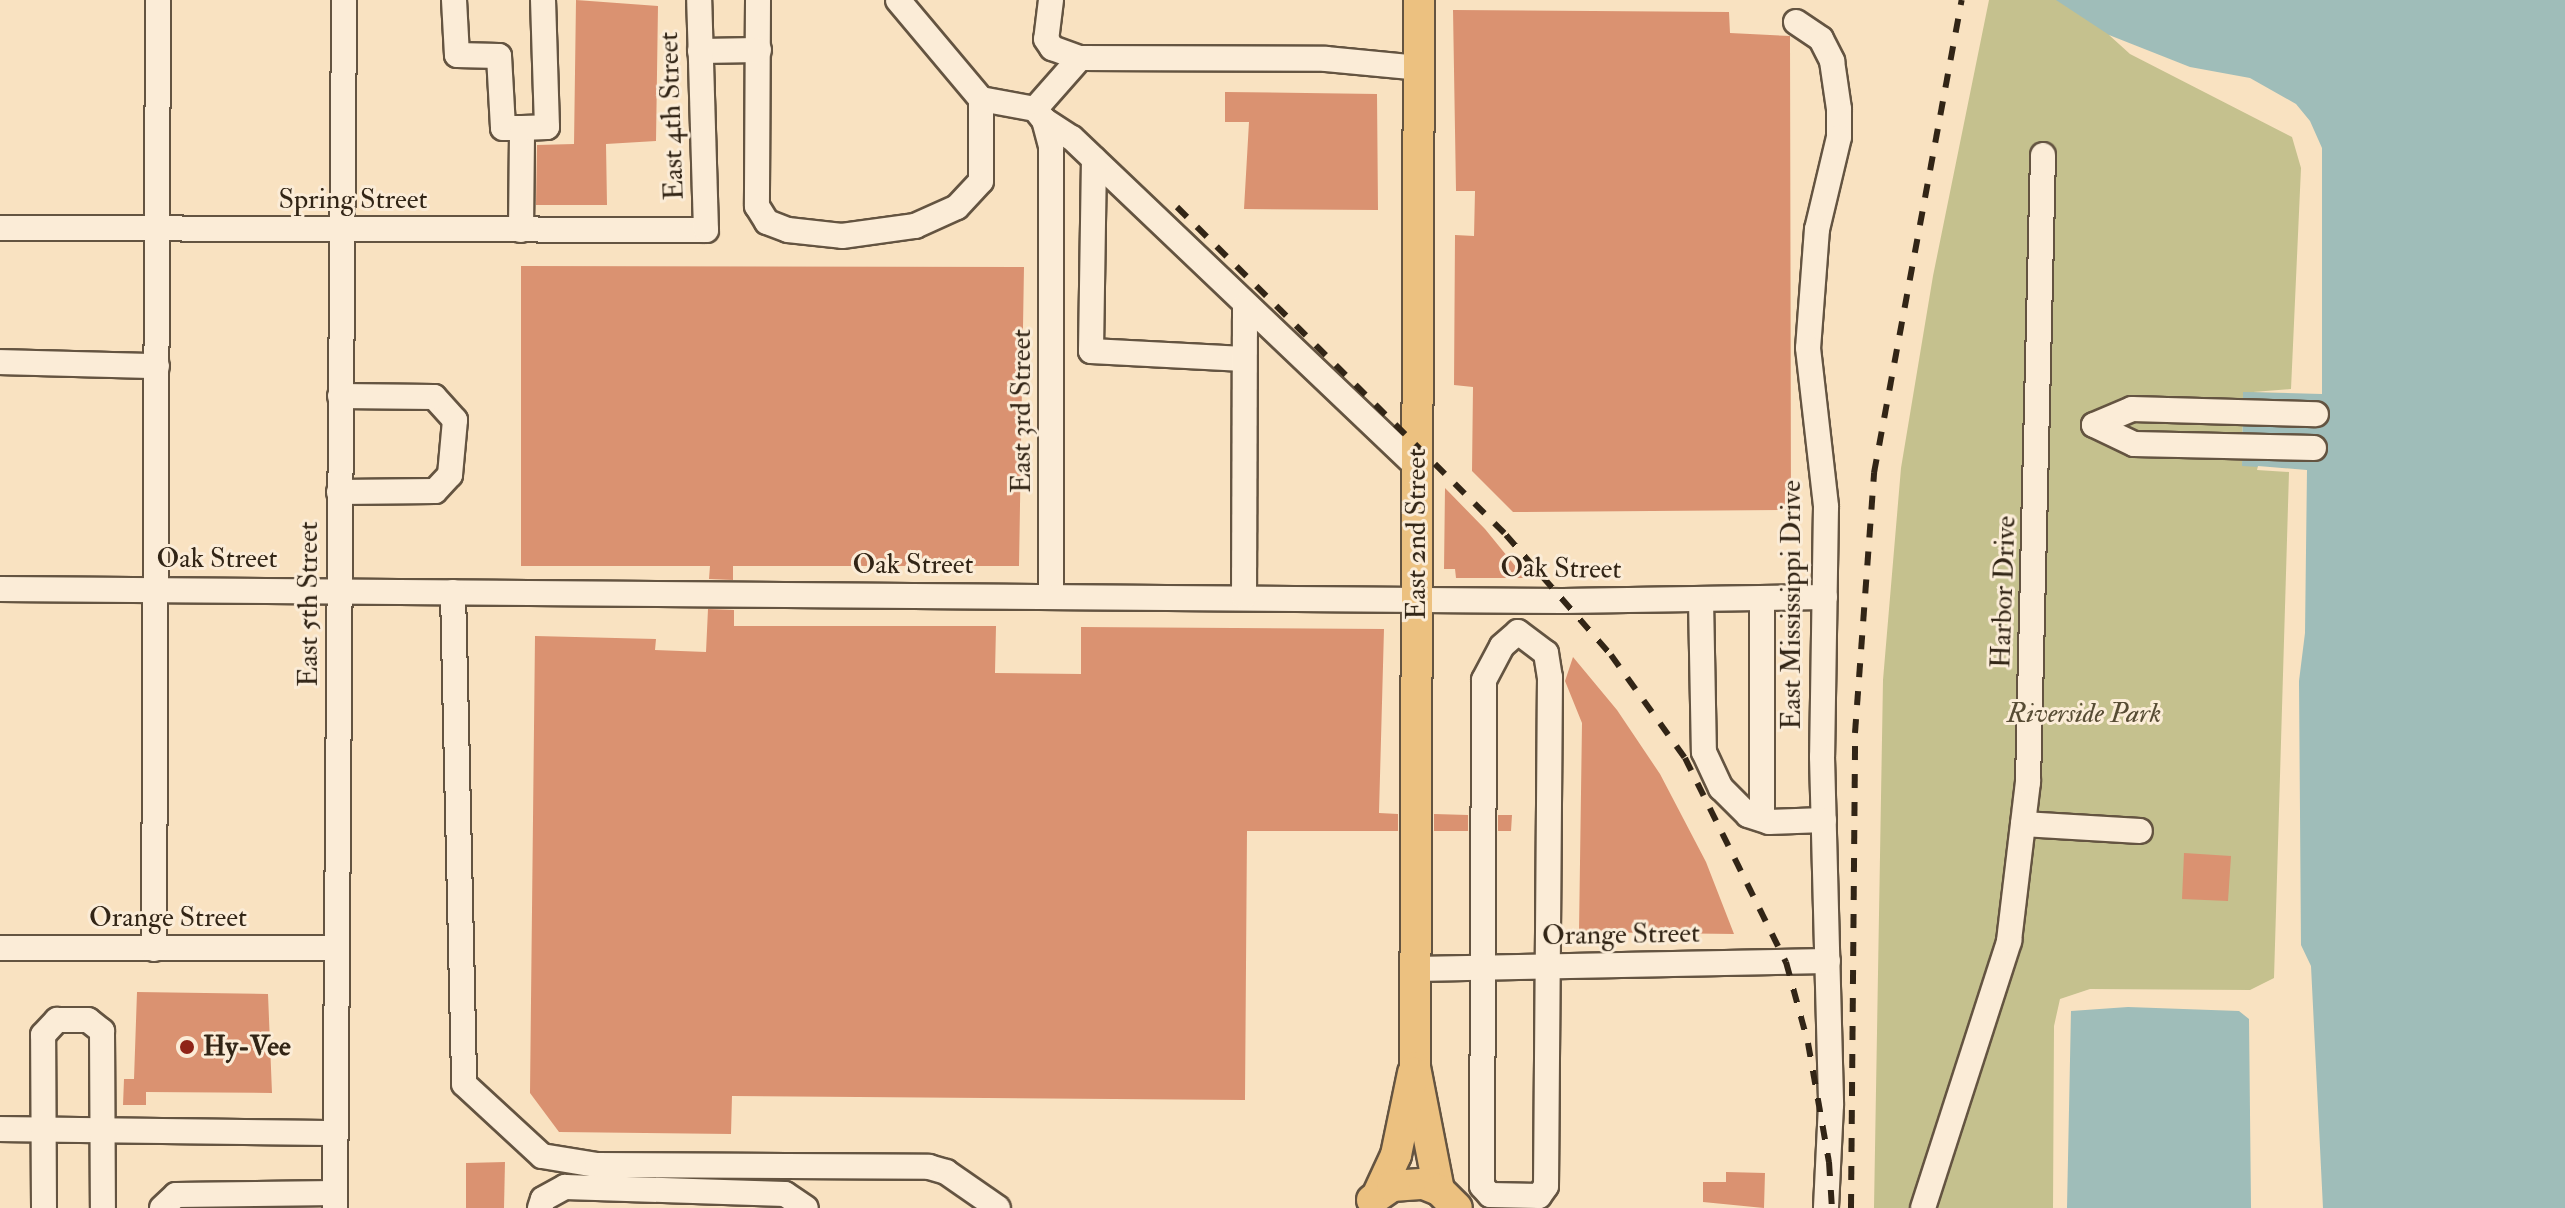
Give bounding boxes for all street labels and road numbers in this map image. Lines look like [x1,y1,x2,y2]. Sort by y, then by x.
street label: East 4th Street [652,31,692,201]
street label: Spring Street [278,183,428,217]
street label: East 3rd Street [1005,329,1039,493]
street label: East 2nd Street [1400,448,1434,620]
street label: East Mississippi Drive [1775,480,1809,730]
street label: Harbor Drive [1985,515,2023,669]
street label: East 5th Street [292,521,326,687]
street label: Oak Street [156,542,278,576]
street label: Oak Street [852,548,974,582]
street label: Oak Street [1500,551,1622,587]
street label: Orange Street [89,901,247,935]
street label: Orange Street [1542,917,1700,953]

